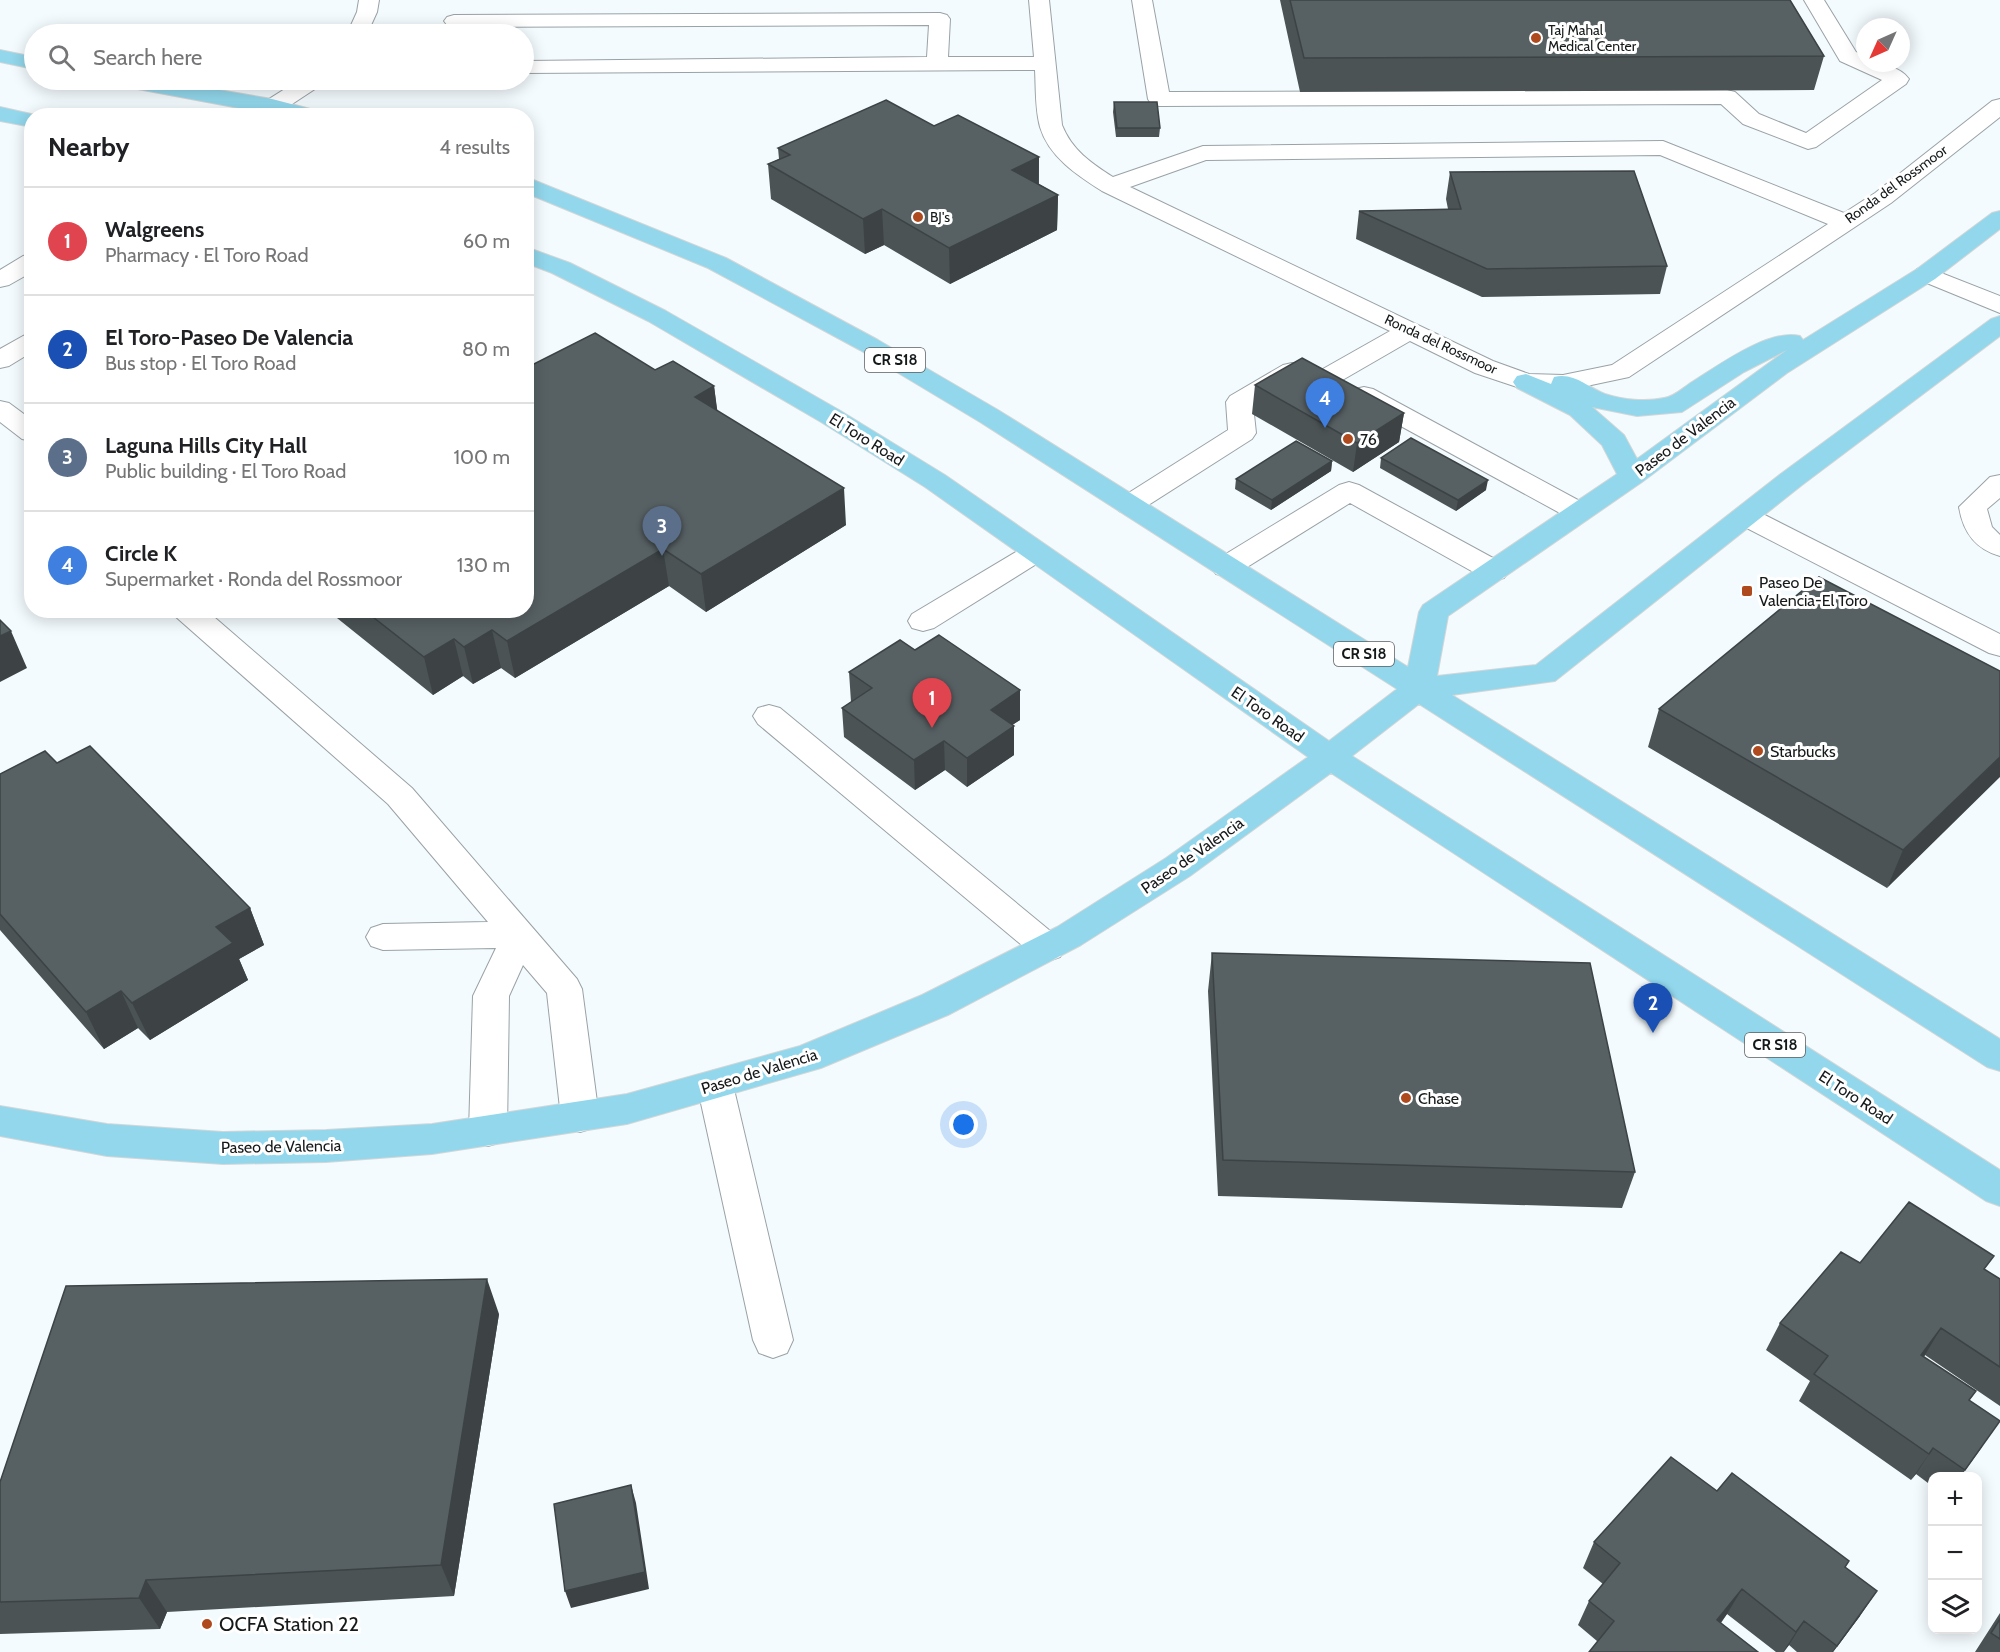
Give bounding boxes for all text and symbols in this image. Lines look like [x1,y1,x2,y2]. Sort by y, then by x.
north arrow [1856,18,1910,72]
place label: Taj Mahal Medical Center [1548,21,1637,55]
search box [24,24,534,90]
marker: Taj Mahal Medical Center [1529,31,1543,45]
icon: search [45,41,78,74]
text: Search here [93,44,202,71]
text: Nearby [48,131,129,163]
text: 4 results [439,135,510,159]
street label: Ronda del Rossmoor [1841,140,1951,227]
place label: BJ's [930,208,950,226]
marker: BJ's [911,210,925,224]
text: Walgreens [105,216,204,243]
text: 1 [64,229,71,253]
text: 60 m [463,229,510,253]
text: Pharmacy · El Toro Road [105,243,309,267]
street label: Ronda del Rossmoor [1382,310,1501,378]
text: El Toro-Paseo De Valencia [105,324,353,351]
text: 2 [62,337,73,361]
text: 80 m [462,337,510,361]
road number: CR S18 [865,348,925,372]
text: Bus stop · El Toro Road [105,351,296,375]
pin: 4 [1306,378,1344,428]
street label: Paseo de Valencia [1631,392,1739,480]
street label: El Toro Road [826,409,907,470]
place label: 76 [1360,430,1377,449]
text: Laguna Hills City Hall [105,432,307,459]
marker: 76 [1341,432,1355,446]
text: 3 [62,445,73,469]
text: 100 m [454,445,510,469]
text: Public building · El Toro Road [105,459,346,483]
pin: 3 [642,506,682,556]
text: Circle K [105,540,177,567]
text: 4 [61,553,74,577]
text: 130 m [457,553,510,577]
text: Supermarket · Ronda del Rossmoor [105,567,402,591]
place label: Paseo De Valencia-El Toro [1759,573,1868,610]
marker: Paseo De Valencia-El Toro [1740,584,1754,598]
road number: CR S18 [1334,642,1394,666]
pin: 1 [912,678,952,728]
street label: El Toro Road [1228,682,1308,746]
place label: Starbucks [1770,742,1836,761]
marker: Starbucks [1751,744,1765,758]
street label: Paseo de Valencia [1137,813,1247,898]
pin: 2 [1634,984,1672,1033]
road number: CR S18 [1745,1033,1805,1057]
street label: Paseo de Valencia [699,1045,820,1098]
street label: El Toro Road [1815,1067,1896,1128]
place label: Chase [1418,1089,1459,1108]
marker: Chase [1399,1091,1413,1105]
your location [949,1110,978,1139]
street label: Paseo de Valencia [221,1136,342,1157]
map controls [1928,1472,1982,1634]
button: + [1928,1472,1982,1526]
button: − [1928,1526,1982,1580]
button: layers [1928,1580,1982,1634]
place label: OCFA Station 22 [219,1612,359,1636]
marker: OCFA Station 22 [200,1617,214,1631]

